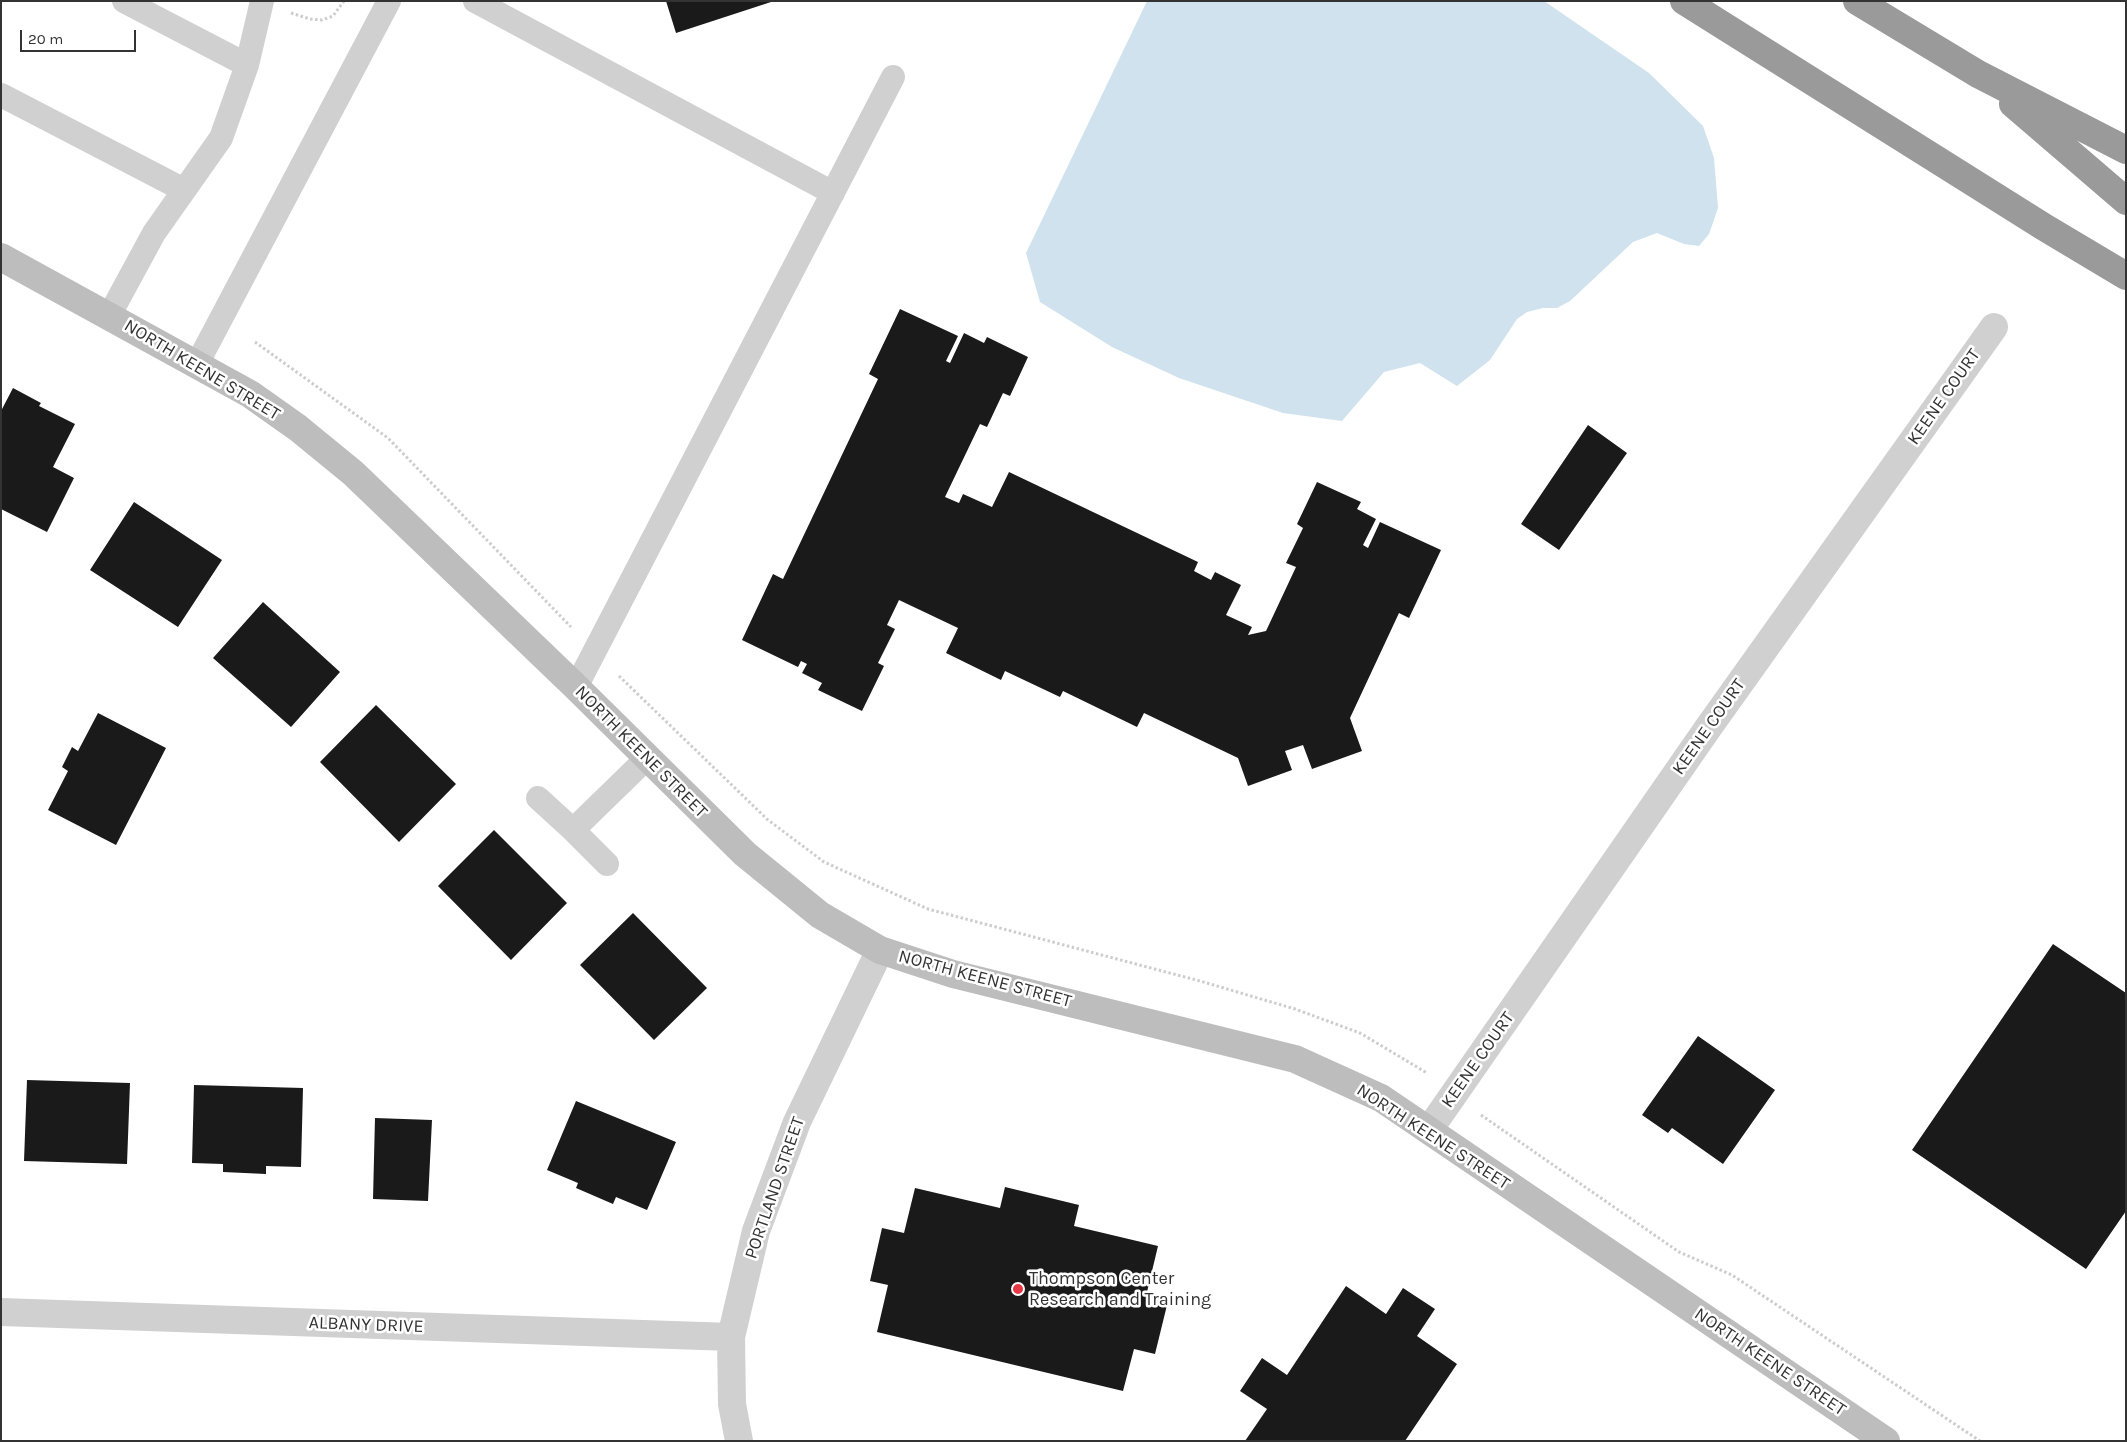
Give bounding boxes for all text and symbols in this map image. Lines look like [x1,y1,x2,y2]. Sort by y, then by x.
scale bar [22,20,139,52]
text: 20 m [28,30,63,48]
street label: NORTH KEENE STREET [120,315,284,425]
street label: KEENE COURT [1903,345,1985,449]
street label: KEENE COURT [1668,675,1750,779]
street label: NORTH KEENE STREET [570,681,712,823]
street label: NORTH KEENE STREET [896,945,1074,1013]
street label: KEENE COURT [1437,1008,1519,1112]
street label: NORTH KEENE STREET [1352,1079,1514,1195]
street label: PORTLAND STREET [741,1114,809,1262]
place label: Thompson Center Research and Training [1029,1268,1211,1310]
marker: Thompson Center Research and Training [1011,1282,1025,1296]
street label: NORTH KEENE STREET [1690,1303,1850,1421]
street label: ALBANY DRIVE [308,1312,424,1338]

